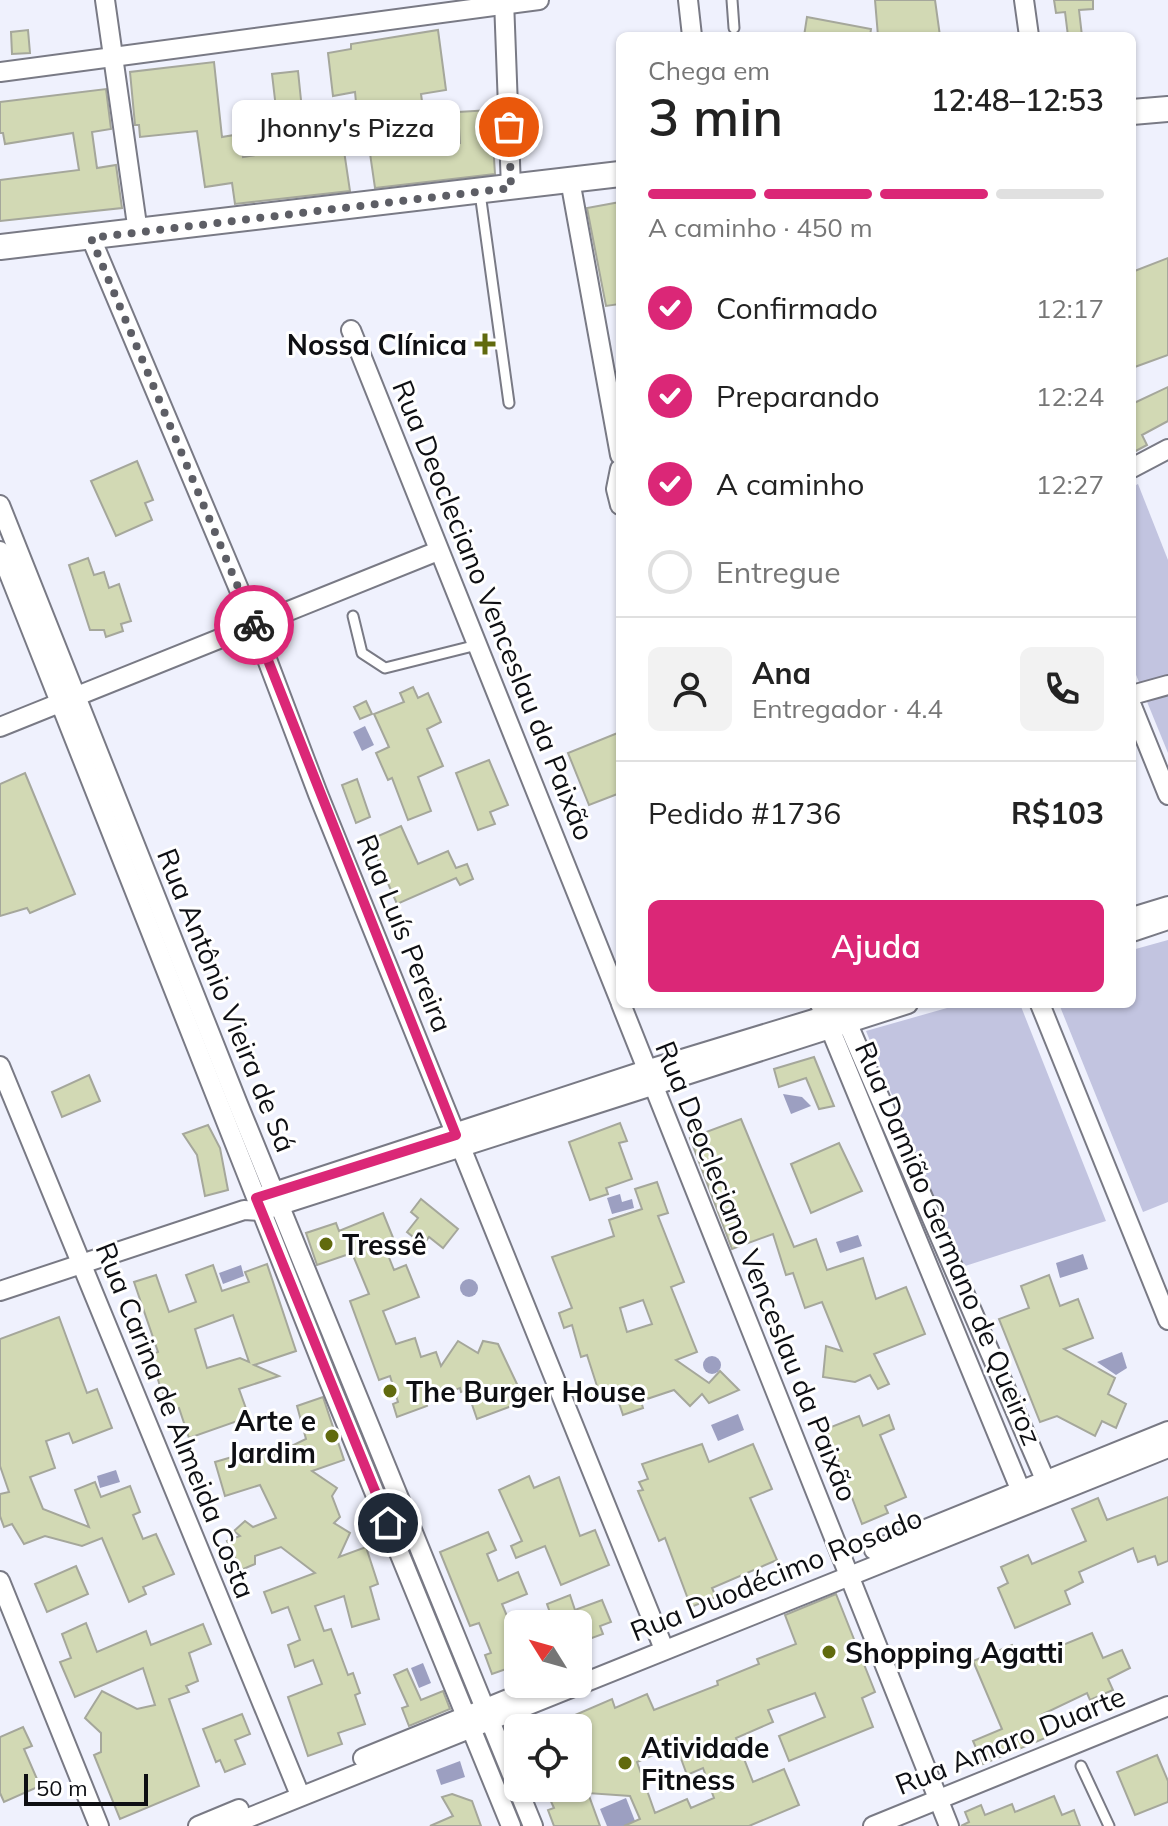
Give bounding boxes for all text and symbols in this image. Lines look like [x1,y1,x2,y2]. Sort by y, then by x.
text: Chega em [648,54,770,87]
text: 12:48–12:53 [931,81,1104,119]
text: 3 min [648,84,783,149]
pin [475,93,543,161]
callout: Jhonny's Pizza [233,99,461,155]
icon: bag [487,105,531,149]
text: Jhonny's Pizza [258,111,434,144]
text: A caminho · 450 m [648,211,873,244]
icon: check [648,286,692,330]
text: Confirmado [716,289,878,327]
text: 12:17 [1036,292,1104,325]
place label: Nossa Clínica [287,327,467,362]
marker: Nossa Clínica [474,333,496,355]
icon: check [648,374,692,418]
street label: Rua Deocleciano Venceslau da Paixão [385,375,603,845]
text: Preparando [716,377,880,415]
text: 12:24 [1036,380,1104,413]
icon: check [648,462,692,506]
text: A caminho [716,465,864,503]
text: 12:27 [1036,468,1104,501]
text: Entregue [716,553,840,591]
courier [214,585,294,665]
icon: bike [232,603,276,647]
button: person [648,647,732,731]
button: phone [1020,647,1104,731]
text: Ana [752,654,811,692]
text: Entregador · 4.4 [752,692,943,725]
text: Pedido #1736 [648,794,841,832]
text: R$103 [1011,794,1104,832]
street label: Rua Luís Pereira [349,829,461,1037]
street label: Rua Antônio Vieira de Sá [150,843,304,1157]
button: Ajuda [648,900,1104,992]
street label: Rua Deocleciano Venceslau da Paixão [648,1036,866,1506]
street label: Rua Damião Germano de Queiroz [848,1036,1050,1450]
place label: Tressê [342,1227,427,1262]
marker: Tressê [317,1235,335,1253]
street label: Rua Carina de Almeida Costa [88,1237,264,1603]
place label: The Burger House [406,1374,646,1409]
marker: The Burger House [381,1382,399,1400]
place label: Arte e Jardim [228,1403,316,1470]
marker: Arte e Jardim [323,1427,341,1445]
pin [354,1489,422,1557]
street label: Rua Duodécimo Rosado [625,1499,927,1649]
icon: home [366,1501,410,1545]
north arrow [504,1610,592,1698]
map controls [504,1610,592,1802]
place label: Shopping Agatti [845,1635,1064,1670]
marker: Shopping Agatti [820,1643,838,1661]
street label: Rua Amaro Duarte [890,1678,1130,1802]
button: locate [504,1714,592,1802]
place label: Atividade Fitness [641,1730,769,1797]
marker: Atividade Fitness [616,1754,634,1772]
scale bar [24,1770,148,1806]
text: 50 m [36,1774,87,1802]

